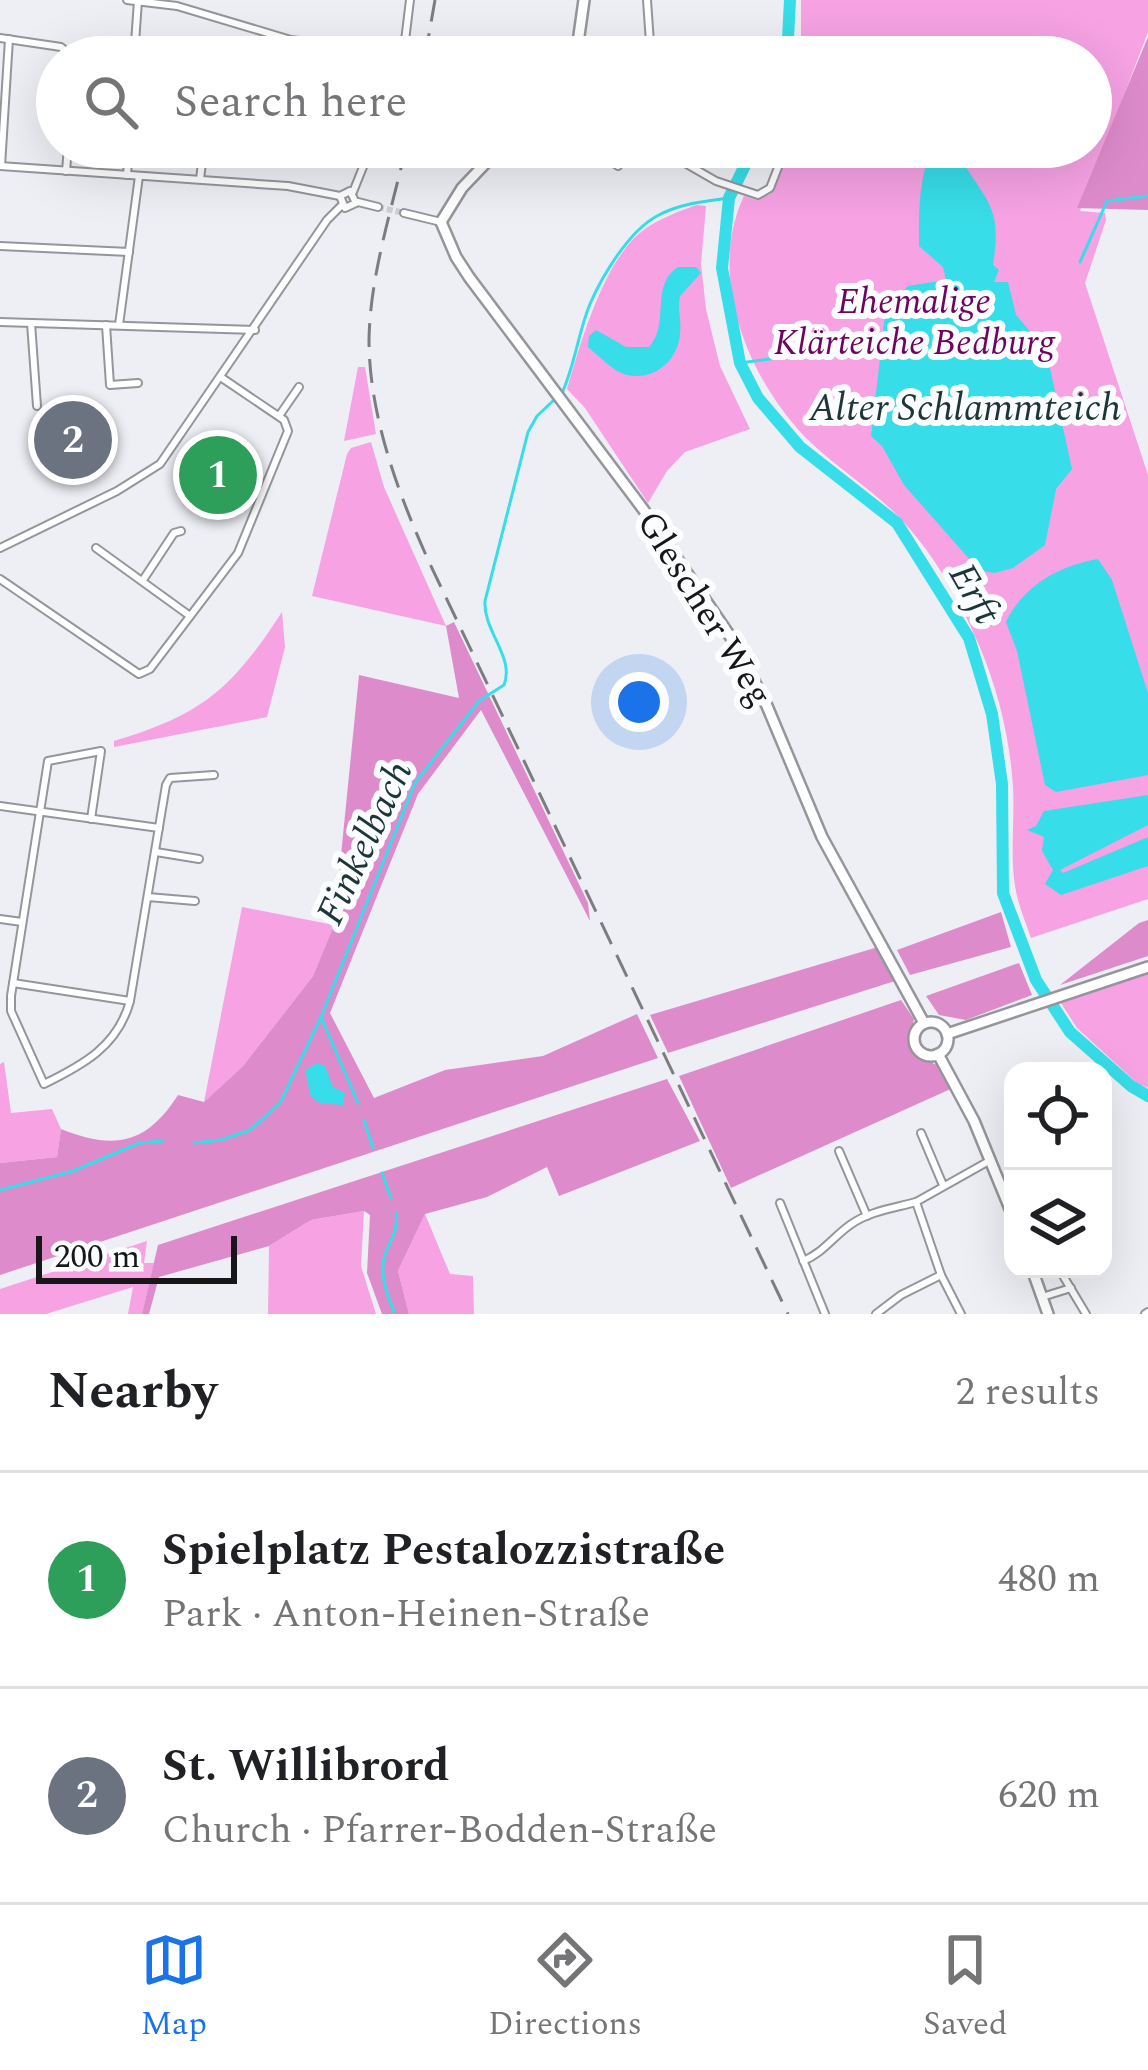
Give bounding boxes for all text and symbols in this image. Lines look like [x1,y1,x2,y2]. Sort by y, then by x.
search box [36,36,1112,168]
text: Search here [174,68,407,137]
icon: search [78,69,144,135]
park label: Ehemalige Klärteiche Bedburg [774,275,1055,371]
water label: Alter Schlammteich [808,379,1121,438]
pin: 2 [34,395,112,485]
pin: 1 [179,430,257,520]
street label: Glescher Weg [622,500,786,718]
water label: Erft [933,552,1016,637]
your location [609,672,669,732]
water label: Finkelbach [301,751,429,935]
map controls [1004,1062,1112,1278]
button: locate [1004,1062,1112,1170]
button: layers [1004,1170,1112,1278]
scale bar [36,1230,237,1283]
text: 200 m [54,1232,140,1282]
text: Nearby [48,1353,217,1431]
text: 2 results [956,1363,1100,1422]
text: Spielplatz Pestalozzistraße [162,1516,725,1585]
text: 1 [76,1550,98,1609]
text: 480 m [998,1550,1100,1609]
text: Park · Anton-Heinen-Straße [162,1585,650,1644]
text: St. Willibrord [162,1732,449,1801]
text: 2 [76,1766,98,1825]
text: 620 m [998,1766,1100,1825]
text: Church · Pfarrer-Bodden-Straße [162,1801,717,1860]
tab: Map [140,1927,207,2049]
tab: Directions [488,1927,642,2049]
tab: Saved [923,1927,1008,2049]

